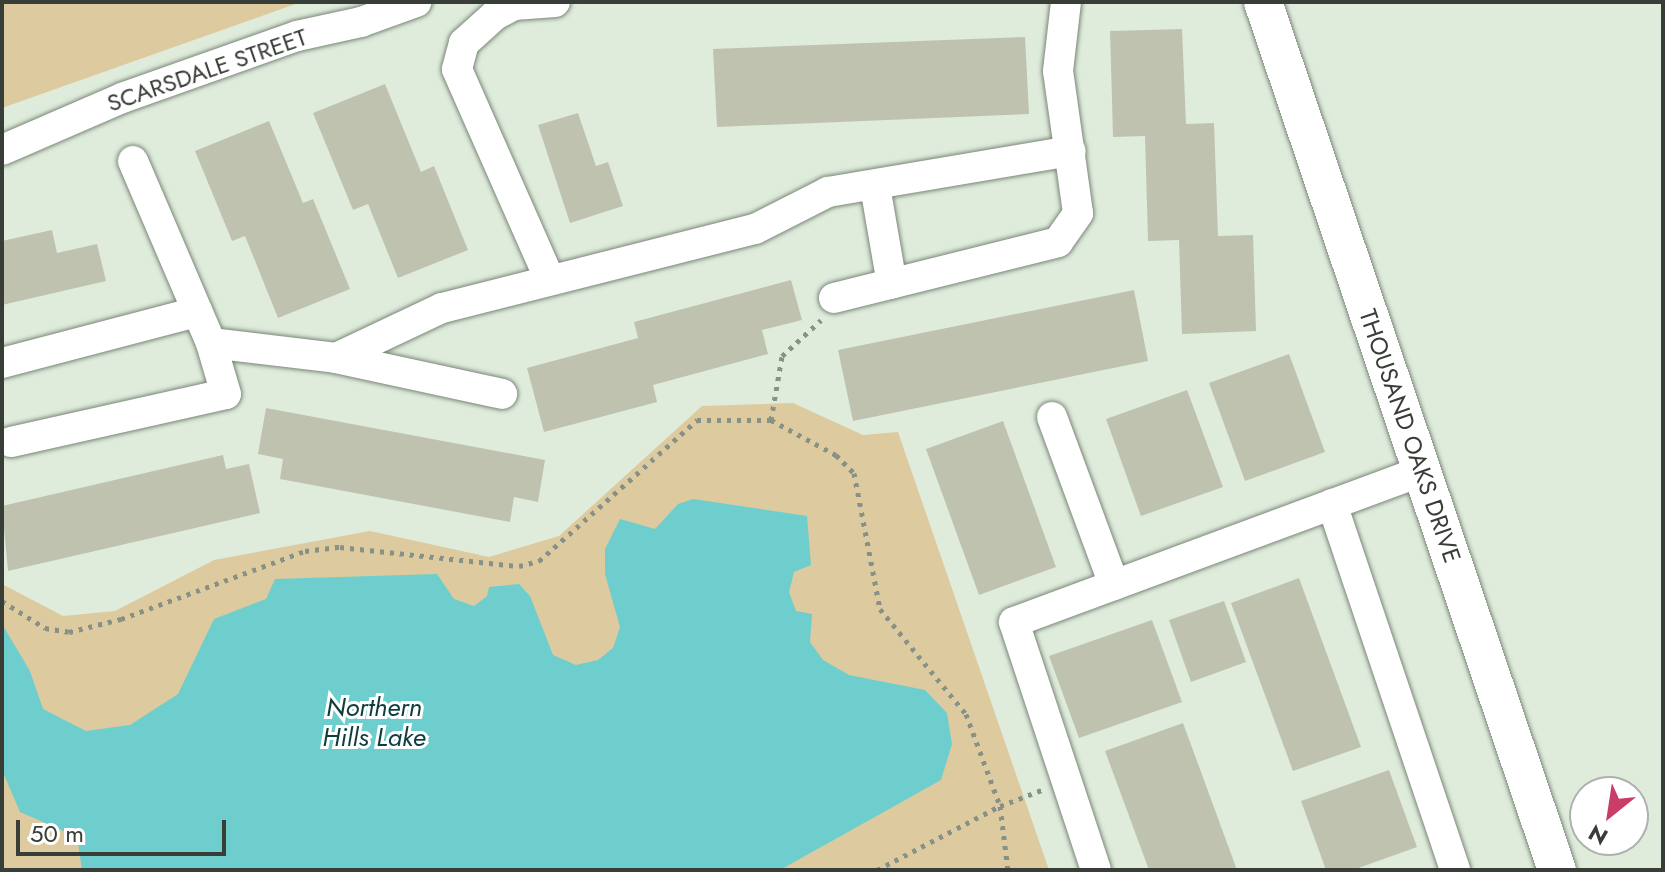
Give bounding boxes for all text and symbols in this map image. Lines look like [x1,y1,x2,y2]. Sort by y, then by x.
street label: SCARSDALE STREET [103,22,311,118]
street label: THOUSAND OAKS DRIVE [1353,306,1467,566]
water label: Northern Hills Lake [322,692,426,754]
north arrow [1569,776,1649,856]
scale bar [20,804,230,854]
text: 50 m [30,816,84,851]
text: N [1582,817,1614,853]

